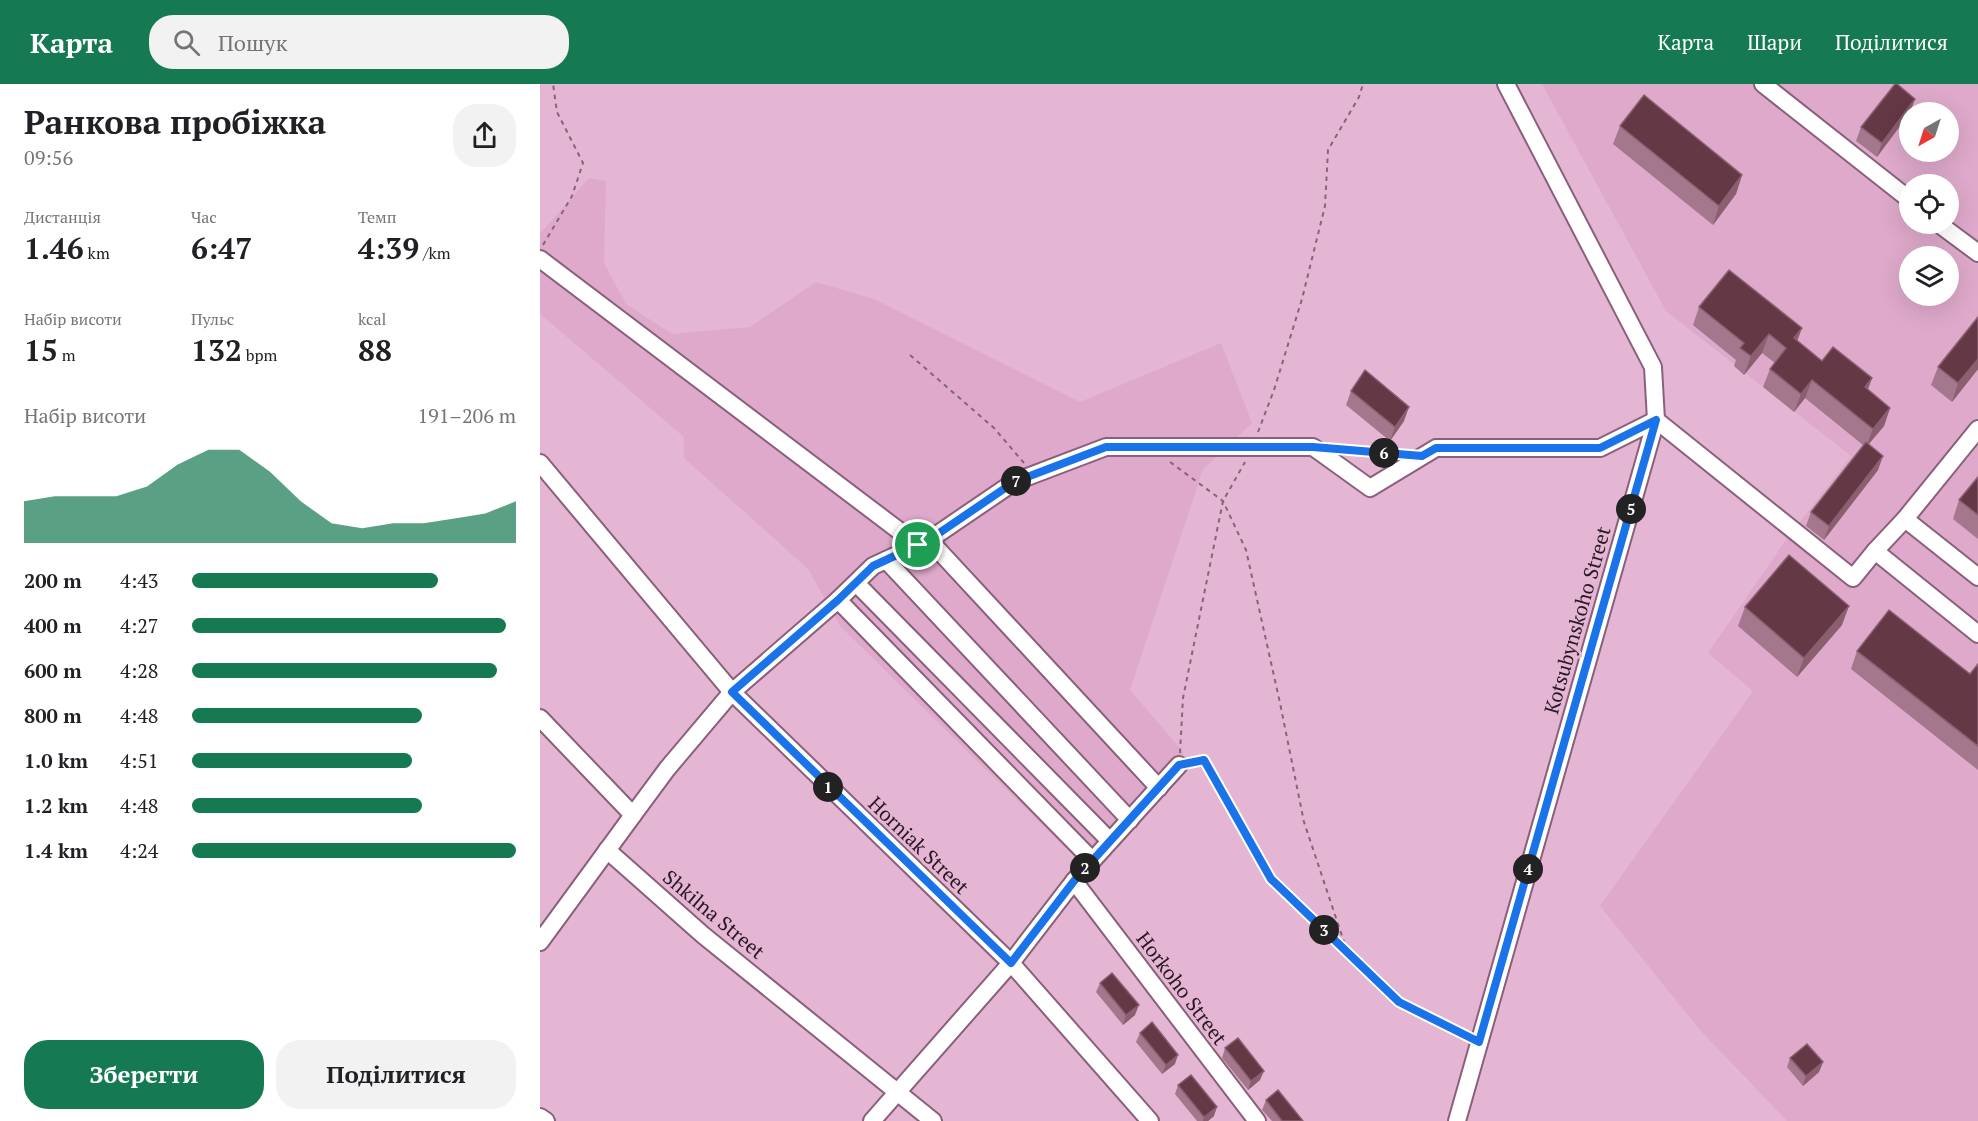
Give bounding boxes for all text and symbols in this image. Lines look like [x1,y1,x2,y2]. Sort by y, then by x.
search box [149,15,569,69]
text: Карта [30,24,113,61]
icon: search [170,26,203,59]
text: Пошук [218,28,287,57]
text: Карта [1657,28,1714,56]
text: Шари [1747,28,1802,56]
text: Поділитися [1835,28,1948,56]
text: Ранкова пробіжка [24,100,326,143]
north arrow [1899,102,1959,162]
map controls [1899,102,1959,306]
button: share [453,104,516,167]
text: 09:56 [24,144,73,171]
button: locate [1899,174,1959,234]
text: Дистанція [24,206,101,228]
text: Час [191,206,217,228]
text: Темп [358,206,396,228]
text: 1.46 [24,228,84,268]
text: 6:47 [191,228,252,268]
text: 4:39 [358,228,419,268]
text: km [84,242,110,264]
text: /km [419,242,451,264]
button: layers [1899,246,1959,306]
text: Набір висоти [24,308,122,330]
text: Пульс [191,308,234,330]
text: kcal [358,308,386,330]
text: 15 [24,330,58,370]
text: 132 [191,330,242,370]
text: 88 [358,330,392,370]
text: m [58,344,76,366]
text: bpm [242,344,277,366]
text: Набір висоти [24,402,146,429]
text: 191–206 m [417,402,516,429]
pin: 6 [1369,438,1399,468]
text: 6 [1379,442,1389,464]
pin: 7 [1001,466,1031,496]
text: 7 [1011,470,1021,492]
pin: 5 [1616,494,1646,524]
text: 5 [1626,498,1636,520]
pin [892,519,943,570]
street label: Kotsubynskoho Street [1537,523,1617,717]
icon: arrive [901,528,934,561]
text: 200 m [24,567,82,594]
text: 4:43 [120,567,159,594]
text: 400 m [24,612,82,639]
text: 4:27 [120,612,159,639]
text: 600 m [24,657,82,684]
text: 4:28 [120,657,159,684]
text: 800 m [24,702,82,729]
text: 4:48 [120,702,159,729]
text: 1.0 km [24,747,88,774]
text: 4:51 [120,747,159,774]
pin: 1 [813,772,843,802]
text: 1 [823,776,833,798]
street label: Horniak Street [863,790,975,900]
text: 1.2 km [24,792,88,819]
text: 4:48 [120,792,159,819]
text: 1.4 km [24,837,88,864]
text: 4:24 [120,837,159,864]
pin: 2 [1070,853,1100,883]
pin: 4 [1513,854,1543,884]
text: 2 [1080,857,1090,879]
text: 4 [1523,858,1533,880]
street label: Shkilna Street [657,863,771,965]
pin: 3 [1309,915,1339,945]
text: 3 [1319,919,1329,941]
street label: Horkoho Street [1130,926,1234,1051]
button: Зберегти [24,1040,264,1109]
button: Поділитися [276,1040,516,1109]

